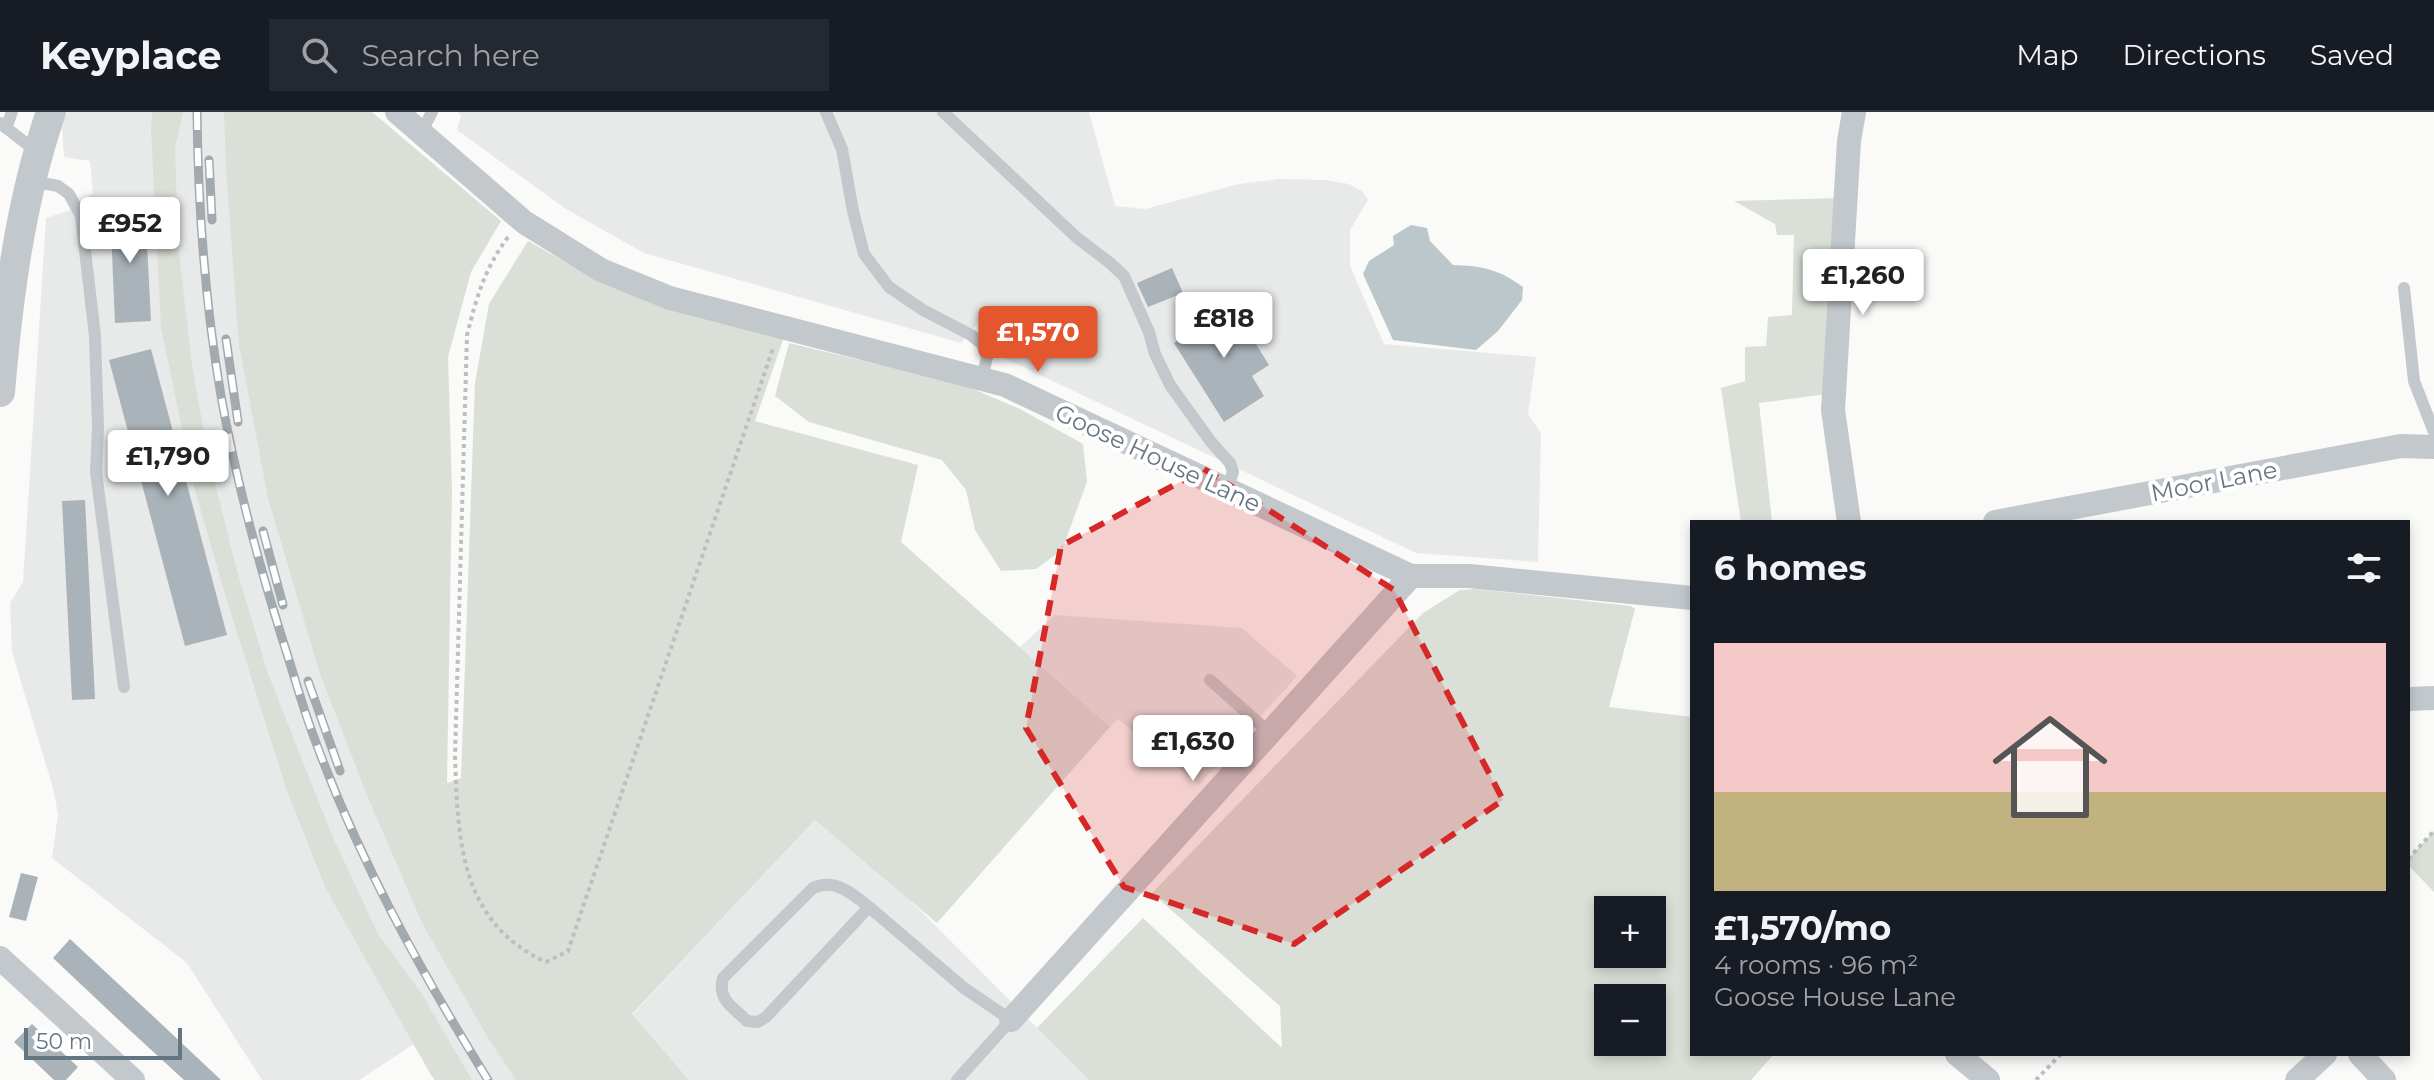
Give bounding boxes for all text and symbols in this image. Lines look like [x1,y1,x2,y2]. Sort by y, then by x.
search box [269,19,829,91]
text: Keyplace [40,32,221,79]
icon: search [297,33,341,77]
text: Search here [361,37,540,74]
text: Map [2016,38,2078,72]
text: Directions [2122,38,2266,72]
text: Saved [2310,38,2394,72]
pin: £952 [83,197,177,265]
text: £952 [98,207,162,239]
pin: £1,260 [1798,249,1928,317]
text: £1,260 [1821,259,1905,291]
pin: £818 [1177,292,1271,360]
text: £818 [1193,302,1255,334]
pin: £1,570 [973,306,1103,374]
text: £1,570 [996,316,1080,348]
street label: Goose House Lane [1051,398,1265,518]
pin: £1,790 [103,430,233,498]
text: £1,790 [126,440,210,472]
street label: Moor Lane [2148,455,2280,507]
icon: filters [2342,546,2386,590]
text: 6 homes [1714,547,1867,589]
icon: home [1978,695,2122,839]
pin: £1,630 [1128,715,1258,783]
text: £1,630 [1151,725,1235,757]
map controls [1594,896,1666,1056]
button: + [1594,896,1666,968]
text: £1,570/mo [1714,907,1891,949]
text: 4 rooms · 96 m² [1714,949,1918,981]
text: Goose House Lane [1714,981,1956,1013]
button: − [1594,984,1666,1056]
scale bar [24,1024,182,1060]
text: 50 m [36,1028,92,1055]

